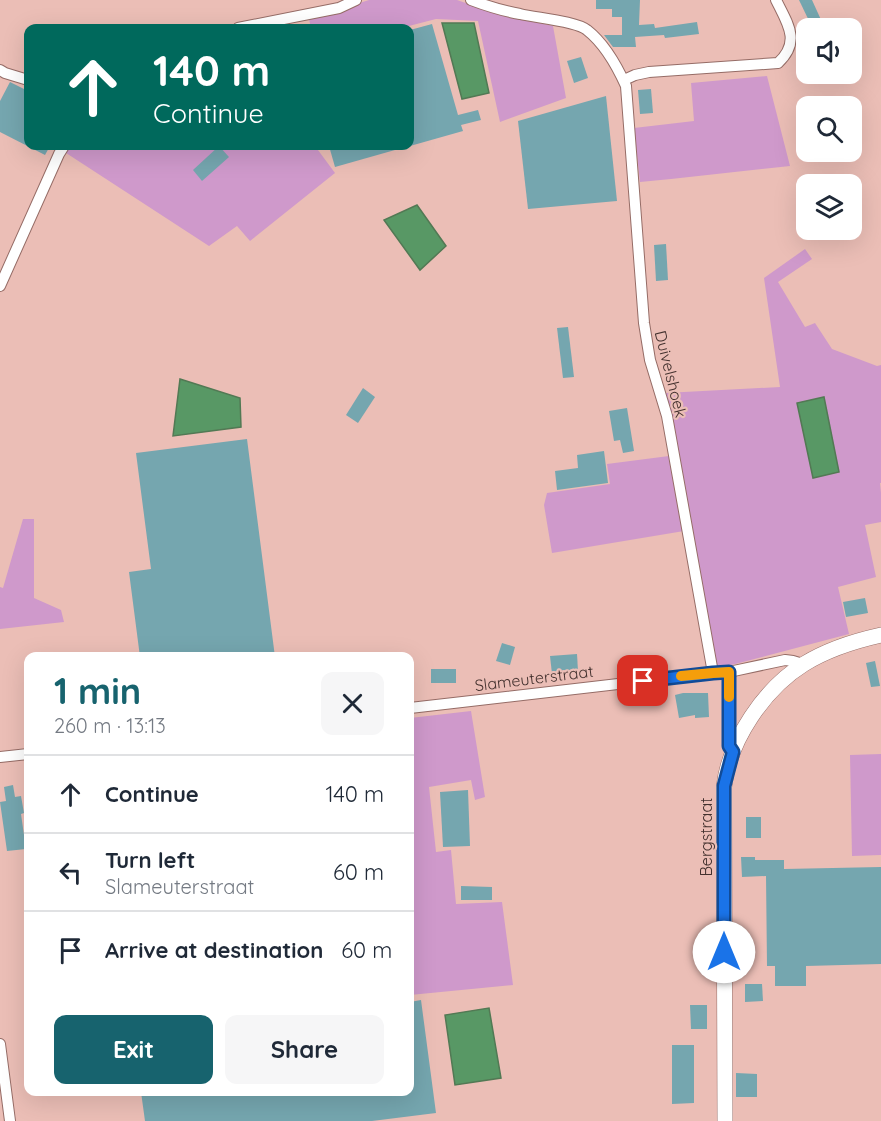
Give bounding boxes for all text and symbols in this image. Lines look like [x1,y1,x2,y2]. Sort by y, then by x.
map controls [796,18,862,240]
button: sound [796,18,862,84]
text: 140 m [153,44,270,97]
icon: ahead [54,48,132,126]
text: Continue [153,96,264,130]
button: search [796,96,862,162]
button: layers [796,174,862,240]
street label: Duivelshoek [651,328,691,420]
pin [617,655,668,706]
street label: Slameuterstraat [473,661,595,695]
icon: arrive [626,664,659,697]
text: 1 min [54,668,141,713]
button: close [321,672,384,735]
text: 260 m · 13:13 [54,713,166,738]
icon: ahead [54,778,87,811]
text: Continue [105,780,199,808]
text: 140 m [325,780,384,808]
street label: Bergstraat [696,797,716,877]
text: Turn left [105,846,195,874]
icon: left [54,856,87,889]
text: 60 m [333,858,384,886]
text: Slameuterstraat [105,874,254,899]
position arrow [692,920,756,984]
icon: arrive [54,934,87,967]
text: Arrive at destination [105,936,323,964]
text: 60 m [341,936,392,964]
button: Exit [54,1015,213,1084]
button: Share [225,1015,384,1084]

